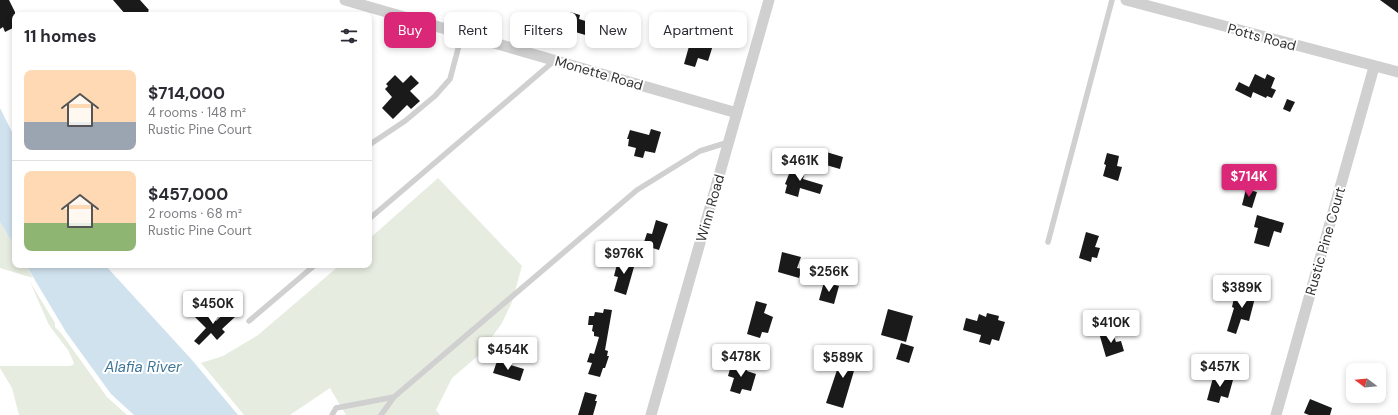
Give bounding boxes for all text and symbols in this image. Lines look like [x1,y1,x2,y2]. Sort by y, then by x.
chip: Buy [384,12,436,48]
chip: Rent [444,12,502,48]
chip: Filters [510,12,577,48]
chip: New [585,12,641,48]
chip: Apartment [649,12,747,48]
street label: Potts Road [1226,19,1298,55]
text: 11 homes [24,25,97,47]
icon: filters [338,25,360,47]
street label: Monette Road [553,52,645,94]
text: $714,000 [148,82,225,104]
icon: home [56,86,104,134]
text: 4 rooms · 148 m² [148,104,246,121]
text: Rustic Pine Court [148,121,252,138]
pin: $461K [772,148,828,182]
text: $461K [781,152,819,169]
pin: $714K [1221,164,1277,198]
text: $714K [1231,168,1267,185]
street label: Winn Road [692,172,728,244]
text: $457,000 [148,183,228,205]
street label: Rustic Pine Court [1301,185,1349,297]
icon: home [56,187,104,235]
text: 2 rooms · 68 m² [148,205,242,222]
text: Rustic Pine Court [148,222,252,239]
pin: $976K [596,241,652,275]
text: $976K [604,245,644,262]
pin: $256K [801,259,857,293]
text: $256K [809,263,849,280]
pin: $389K [1214,275,1270,309]
text: $389K [1222,279,1262,296]
pin: $450K [185,291,241,325]
text: $450K [192,295,234,312]
pin: $410K [1083,310,1139,344]
text: $410K [1092,314,1130,331]
pin: $454K [480,337,536,371]
text: $454K [487,341,529,358]
pin: $478K [713,344,769,378]
pin: $589K [815,345,871,379]
text: $478K [721,348,761,365]
text: $589K [823,349,863,366]
pin: $457K [1192,354,1248,388]
water label: Alafia River [103,357,182,377]
text: $457K [1200,358,1240,375]
north arrow [1346,363,1386,403]
map controls [1346,363,1386,403]

